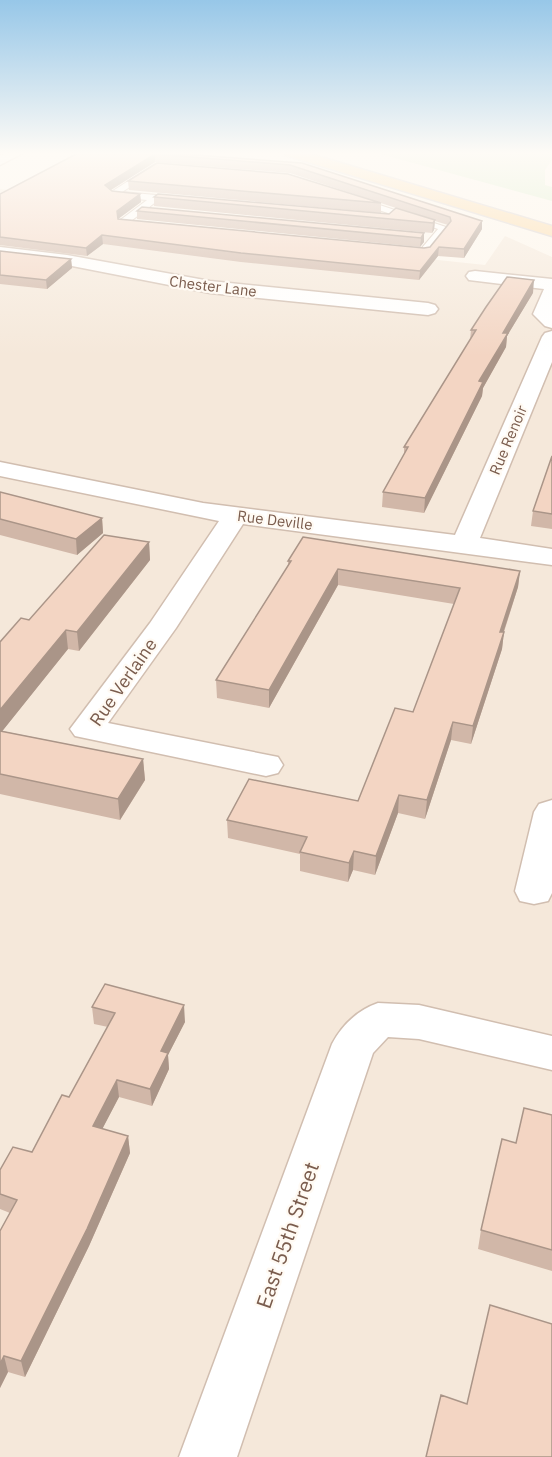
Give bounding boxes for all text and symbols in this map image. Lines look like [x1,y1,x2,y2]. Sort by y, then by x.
street label: Chester Lane [168,271,258,301]
street label: Rue Renoir [485,402,531,478]
street label: Rue Deville [236,506,314,534]
street label: Rue Verlaine [84,634,162,730]
street label: East 55th Street [249,1158,325,1312]

